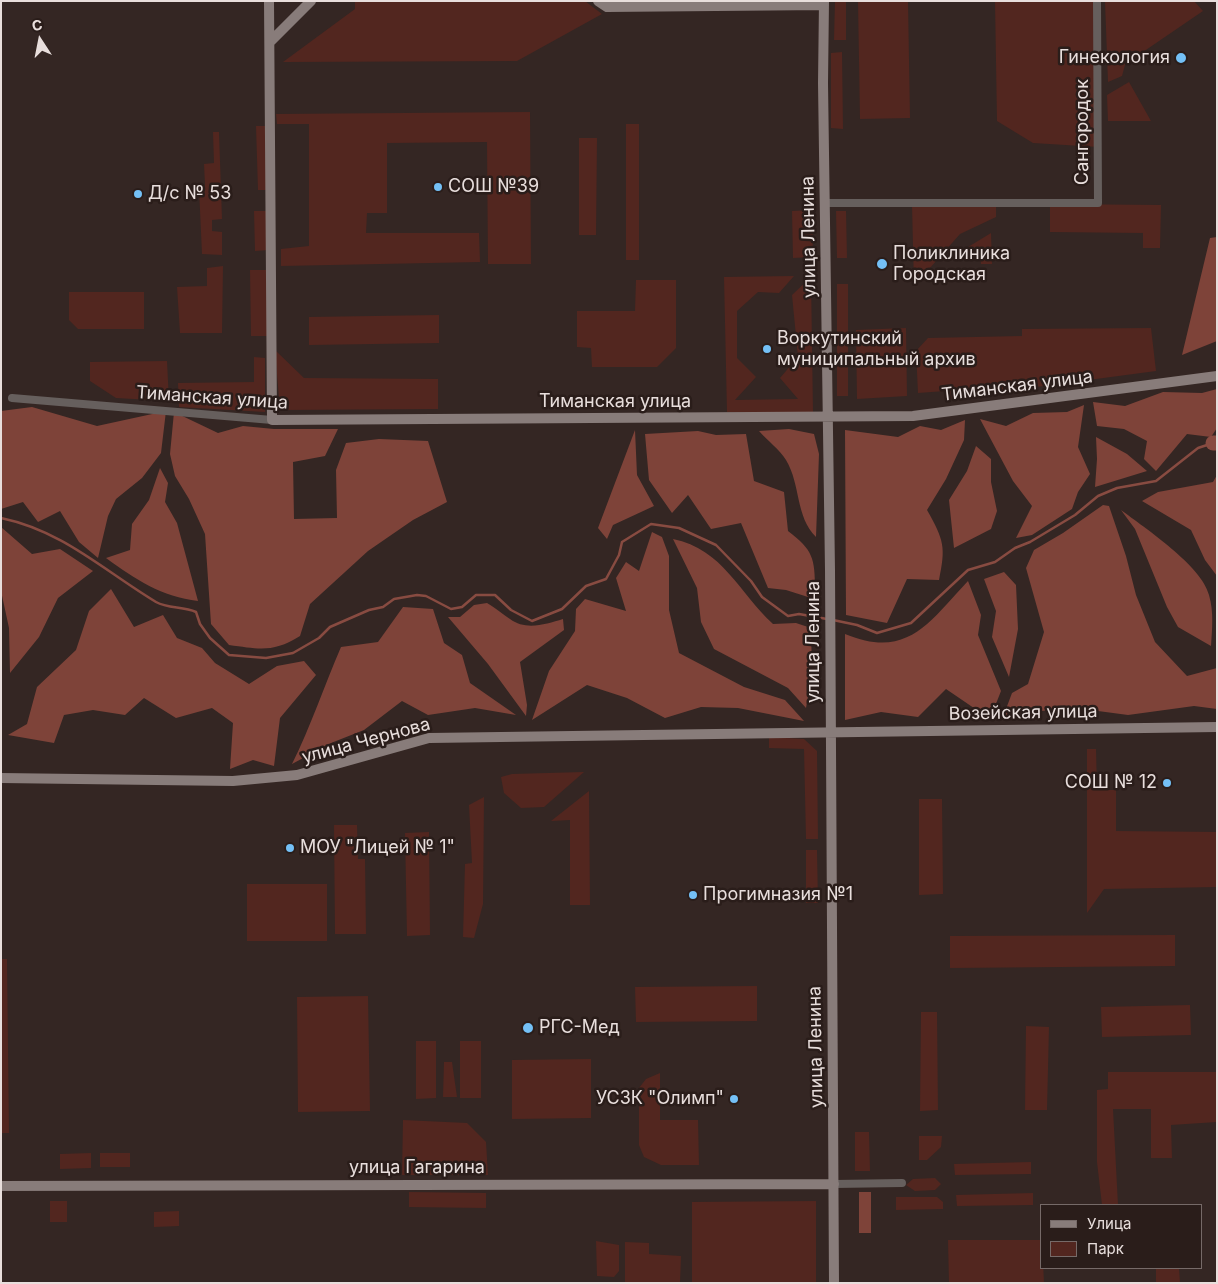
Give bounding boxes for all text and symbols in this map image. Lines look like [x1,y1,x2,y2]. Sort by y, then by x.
north arrow [15,15,65,65]
text: С [30,15,44,34]
place label: Гинекология [1059,47,1170,69]
marker: Гинекология [1174,51,1188,65]
street label: Сангородок [1072,79,1094,185]
place label: СОШ №39 [448,176,539,198]
street label: улица Ленина [797,176,821,298]
marker: СОШ №39 [432,181,444,193]
place label: Д/с № 53 [148,183,231,205]
marker: Д/с № 53 [132,188,144,200]
place label: Поликлиника Городская [893,243,1010,286]
marker: Поликлиника Городская [875,257,889,271]
place label: Воркутинский муниципальный архив [777,328,976,370]
marker: Воркутинский муниципальный архив [761,343,773,355]
street label: Тиманская улица [940,366,1094,406]
street label: Тиманская улица [135,382,289,414]
street label: Тиманская улица [539,391,691,413]
street label: улица Ленина [803,581,825,703]
street label: Возейская улица [948,701,1098,725]
street label: улица Чернова [299,713,433,769]
place label: СОШ № 12 [1065,772,1157,794]
marker: СОШ № 12 [1161,777,1173,789]
place label: МОУ "Лицей № 1" [300,837,455,859]
marker: МОУ "Лицей № 1" [284,842,296,854]
place label: Прогимназия №1 [703,884,853,906]
marker: Прогимназия №1 [687,889,699,901]
street label: улица Ленина [804,986,828,1108]
place label: РГС-Мед [539,1017,620,1039]
marker: РГС-Мед [521,1021,535,1035]
place label: УСЗК "Олимп" [596,1088,724,1110]
marker: УСЗК "Олимп" [728,1093,740,1105]
street label: улица Гагарина [349,1157,485,1179]
legend [1040,1204,1203,1269]
text: Улица [1087,1214,1131,1233]
text: Парк [1087,1239,1124,1258]

